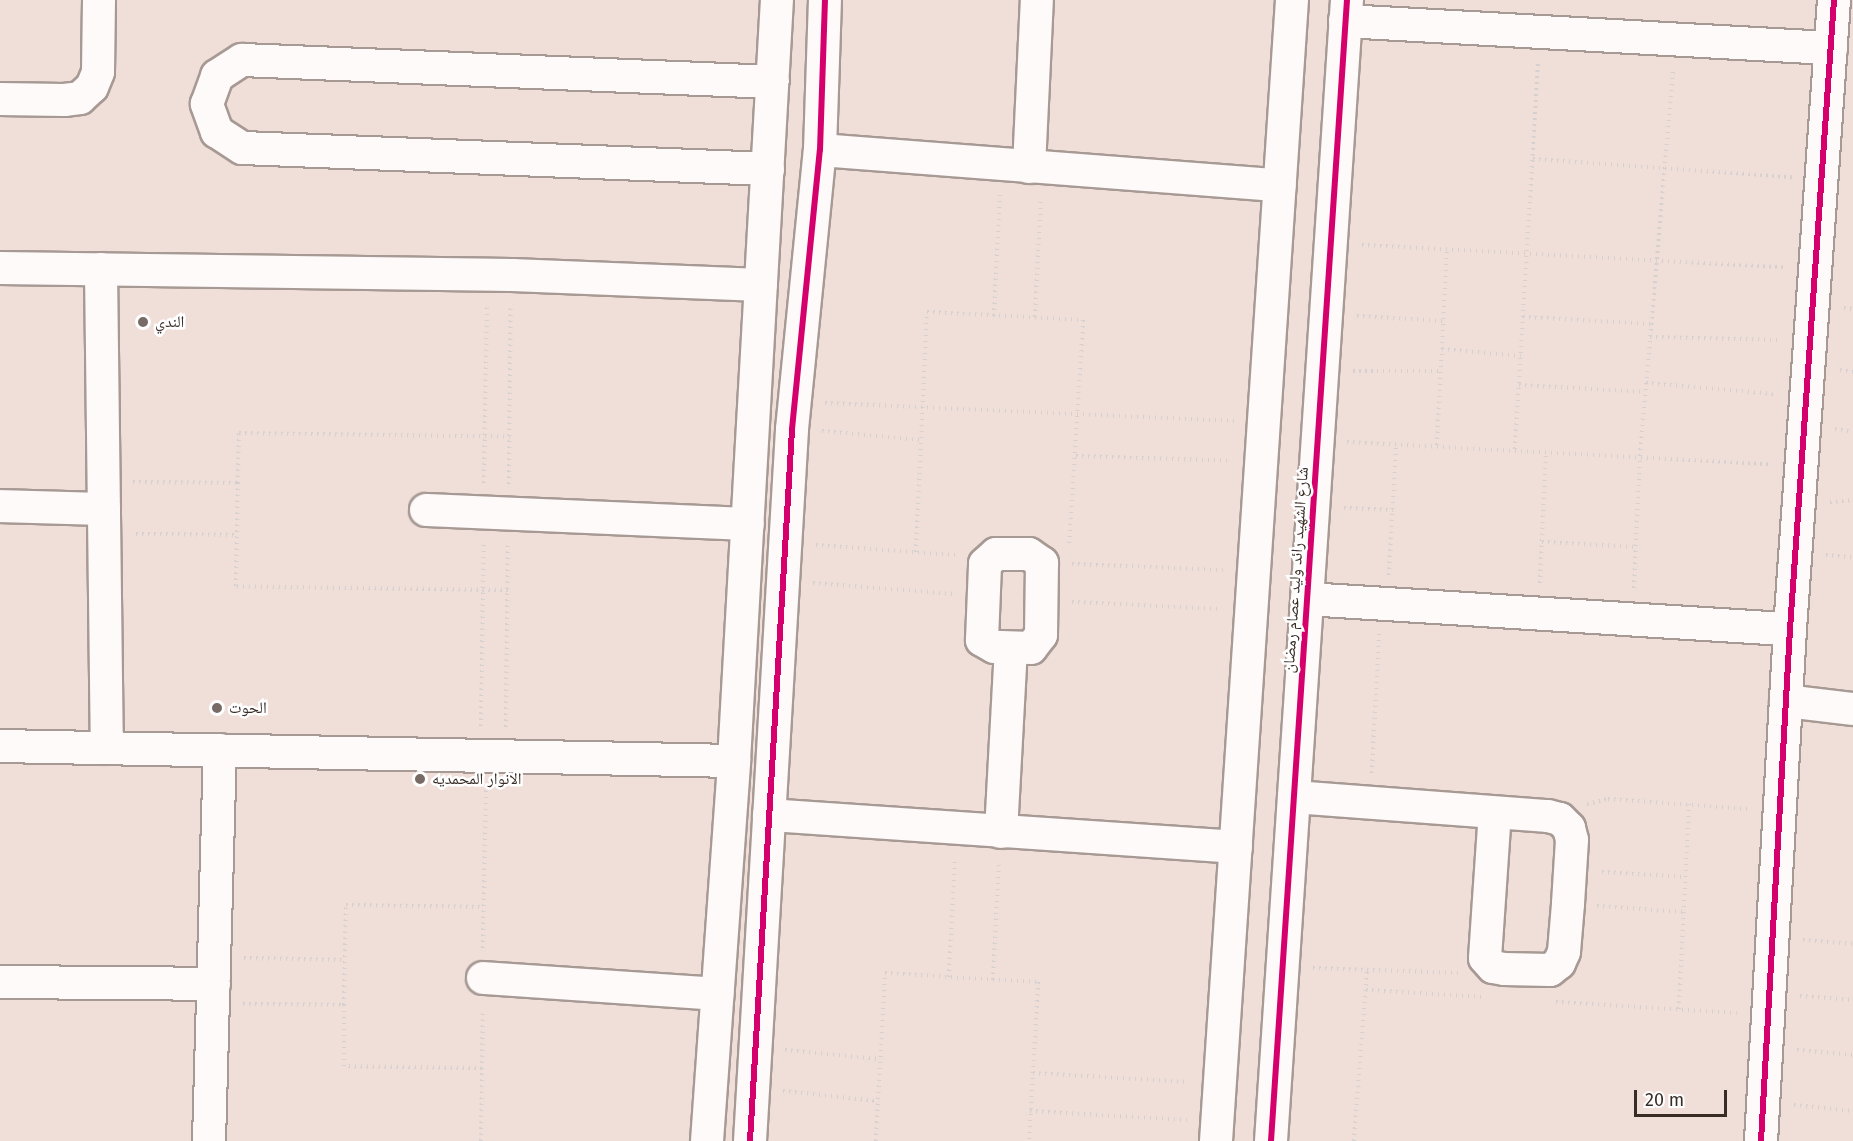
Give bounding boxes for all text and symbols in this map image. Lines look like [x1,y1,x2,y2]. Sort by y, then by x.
place label: الندي [155,312,184,332]
marker: الندي [136,315,150,329]
street label: شارع الشهيد رائد وليد عصام رمضان [1279,466,1313,674]
place label: الحوت [229,698,267,718]
marker: الحوت [210,701,224,715]
place label: الانوار المحمديه [432,769,522,789]
marker: الانوار المحمديه [413,772,427,786]
scale bar [1637,1078,1730,1116]
text: 20 m [1645,1089,1684,1111]

